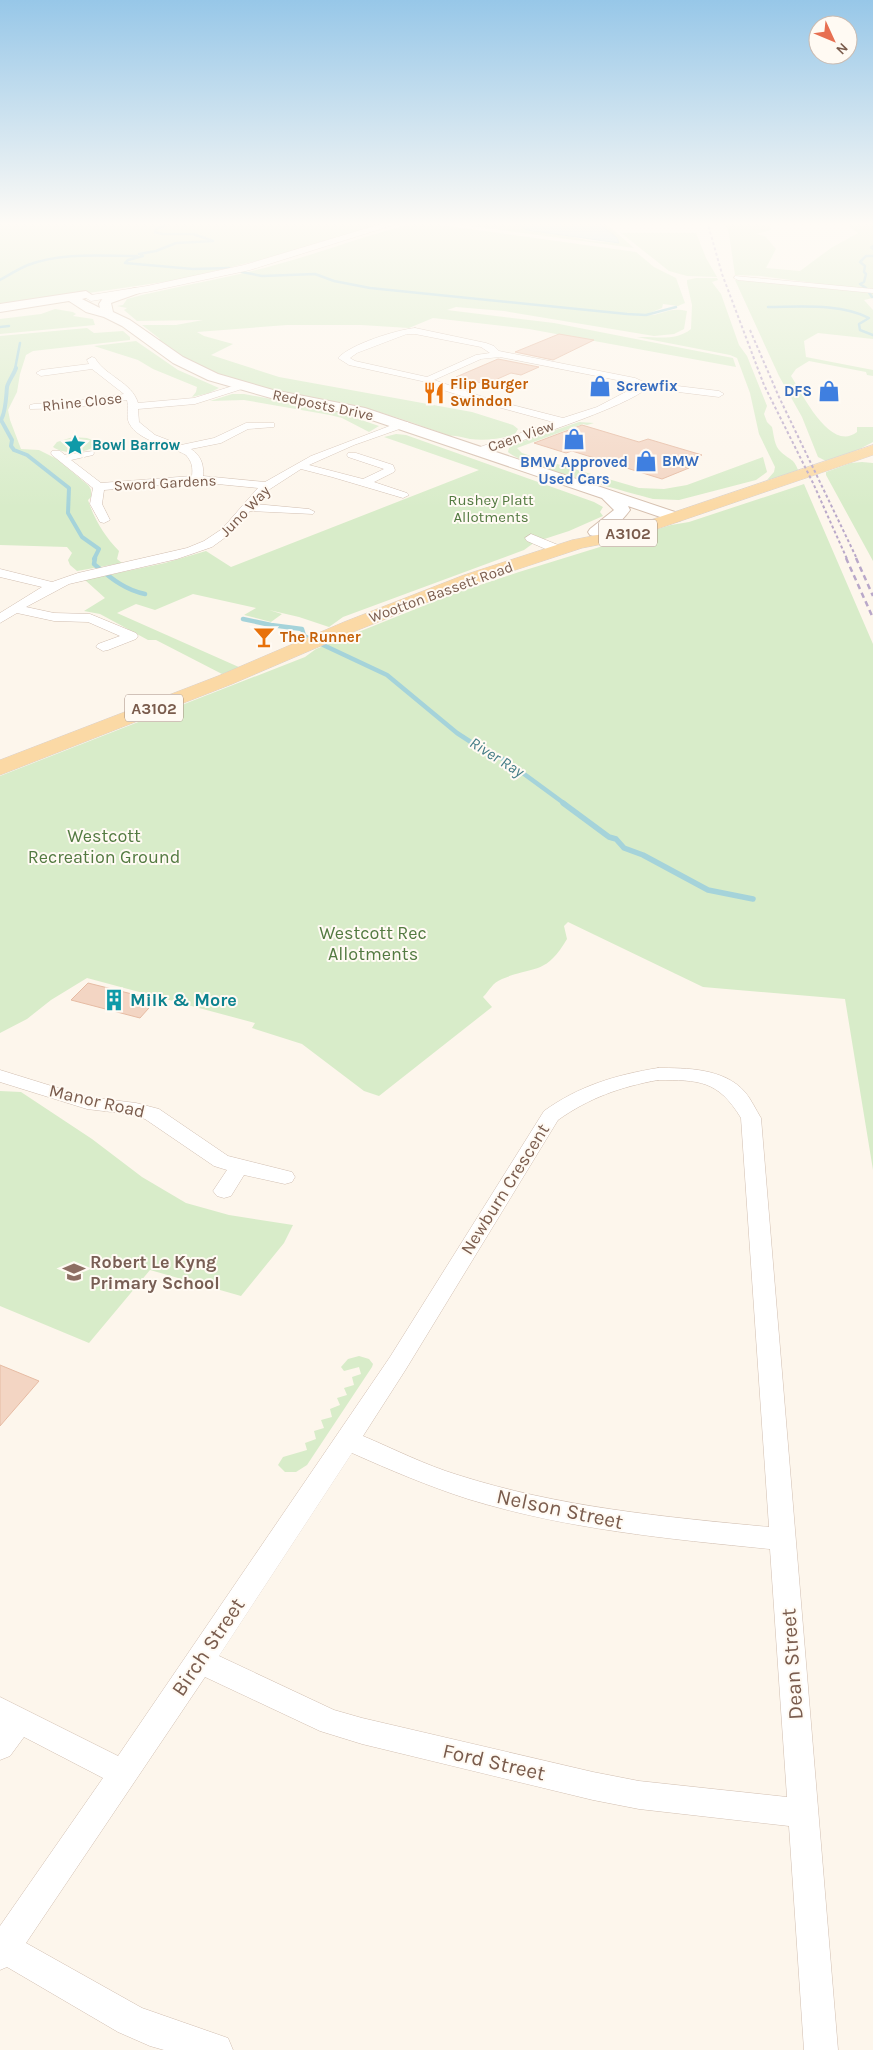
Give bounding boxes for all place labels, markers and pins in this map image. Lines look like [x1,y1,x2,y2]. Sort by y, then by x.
shop icon: Screwfix [587,373,613,399]
place label: Flip Burger Swindon [450,375,528,410]
place label: Screwfix [616,377,678,395]
shop icon: DFS [816,378,842,404]
restaurant icon: Flip Burger Swindon [421,380,447,406]
place label: DFS [784,382,812,400]
shop icon: BMW Approved Used Cars [561,426,587,452]
place icon: Bowl Barrow [62,432,88,458]
place label: Bowl Barrow [92,436,181,454]
shop icon: BMW [633,448,659,474]
place label: BMW [662,452,700,470]
place label: BMW Approved Used Cars [520,453,628,488]
bar icon: The Runner [251,624,277,650]
place label: The Runner [280,628,361,646]
building icon: Milk & More [101,987,127,1013]
place label: Milk & More [130,989,237,1011]
place label: Robert Le Kyng Primary School [90,1251,220,1294]
school or university icon: Robert Le Kyng Primary School [61,1259,87,1285]

